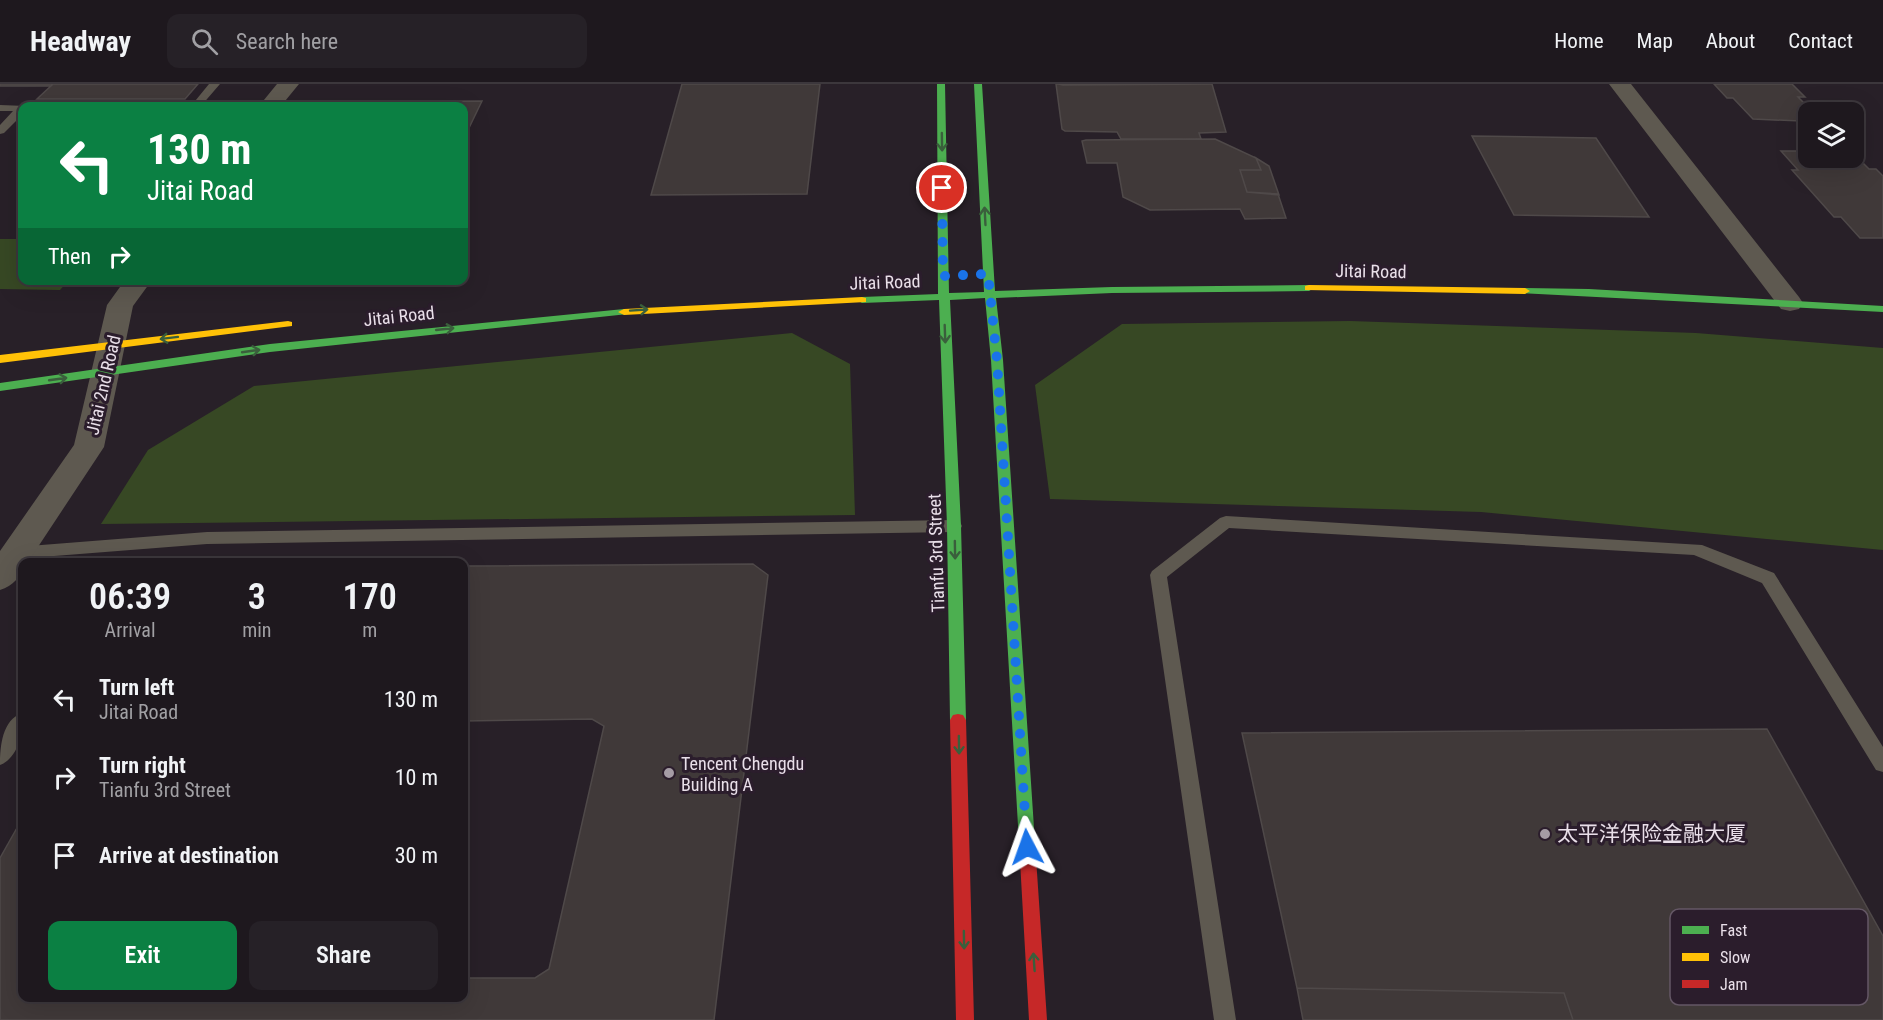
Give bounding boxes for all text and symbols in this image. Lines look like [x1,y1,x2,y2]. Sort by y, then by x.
search box [167,14,587,68]
text: Headway [30,25,131,58]
icon: search [188,25,221,58]
text: Search here [236,29,338,54]
text: Home [1554,29,1604,53]
text: Map [1637,29,1673,53]
text: About [1706,29,1755,53]
text: Contact [1788,29,1853,53]
map controls [1798,102,1864,168]
button: layers [1798,102,1864,168]
text: 130 m [147,125,252,174]
icon: left [48,126,126,204]
one-way arrow [936,132,947,152]
pin [916,162,967,213]
icon: arrive [925,171,958,204]
text: Jitai Road [147,175,254,207]
one-way arrow [980,206,991,226]
icon: right [103,240,136,273]
text: Then [48,244,91,269]
street label: Jitai Road [1335,260,1407,282]
street label: Jitai Road [849,270,921,294]
street label: Jitai Road [363,302,435,330]
one-way arrow [628,305,648,316]
one-way arrow [434,323,454,334]
one-way arrow [940,324,951,344]
one-way arrow [160,332,179,343]
street label: Jitai 2nd Road [81,333,125,437]
one-way arrow [241,346,260,357]
one-way arrow [48,374,67,385]
street label: Tianfu 3rd Street [923,493,949,613]
one-way arrow [949,540,960,560]
text: 06:39 [89,576,171,618]
text: 3 [248,576,266,618]
text: 170 [343,576,397,618]
text: Arrival [105,618,156,642]
text: min [242,618,271,642]
text: m [362,618,377,642]
text: Turn left [99,675,174,700]
icon: left [48,683,81,716]
text: 130 m [384,687,438,712]
text: Jitai Road [99,700,178,724]
one-way arrow [953,735,965,755]
text: Turn right [99,753,186,778]
place label: Tencent Chengdu Building A [681,753,804,795]
icon: right [48,761,81,794]
text: 10 m [395,765,438,790]
marker: Tencent Chengdu Building A [662,766,676,780]
text: Tianfu 3rd Street [99,778,231,802]
position arrow [995,815,1059,879]
place label: 太平洋保险金融大厦 [1557,822,1746,846]
marker: 太平洋保险金融大厦 [1538,827,1552,841]
icon: arrive [48,839,81,872]
text: Arrive at destination [99,843,279,868]
text: 30 m [395,843,438,868]
legend [1670,909,1868,1005]
button: Exit [48,921,237,990]
button: Share [249,921,438,990]
text: Fast [1720,921,1747,940]
one-way arrow [958,929,969,949]
text: Slow [1720,948,1750,967]
one-way arrow [1029,952,1040,972]
text: Jam [1720,975,1747,994]

